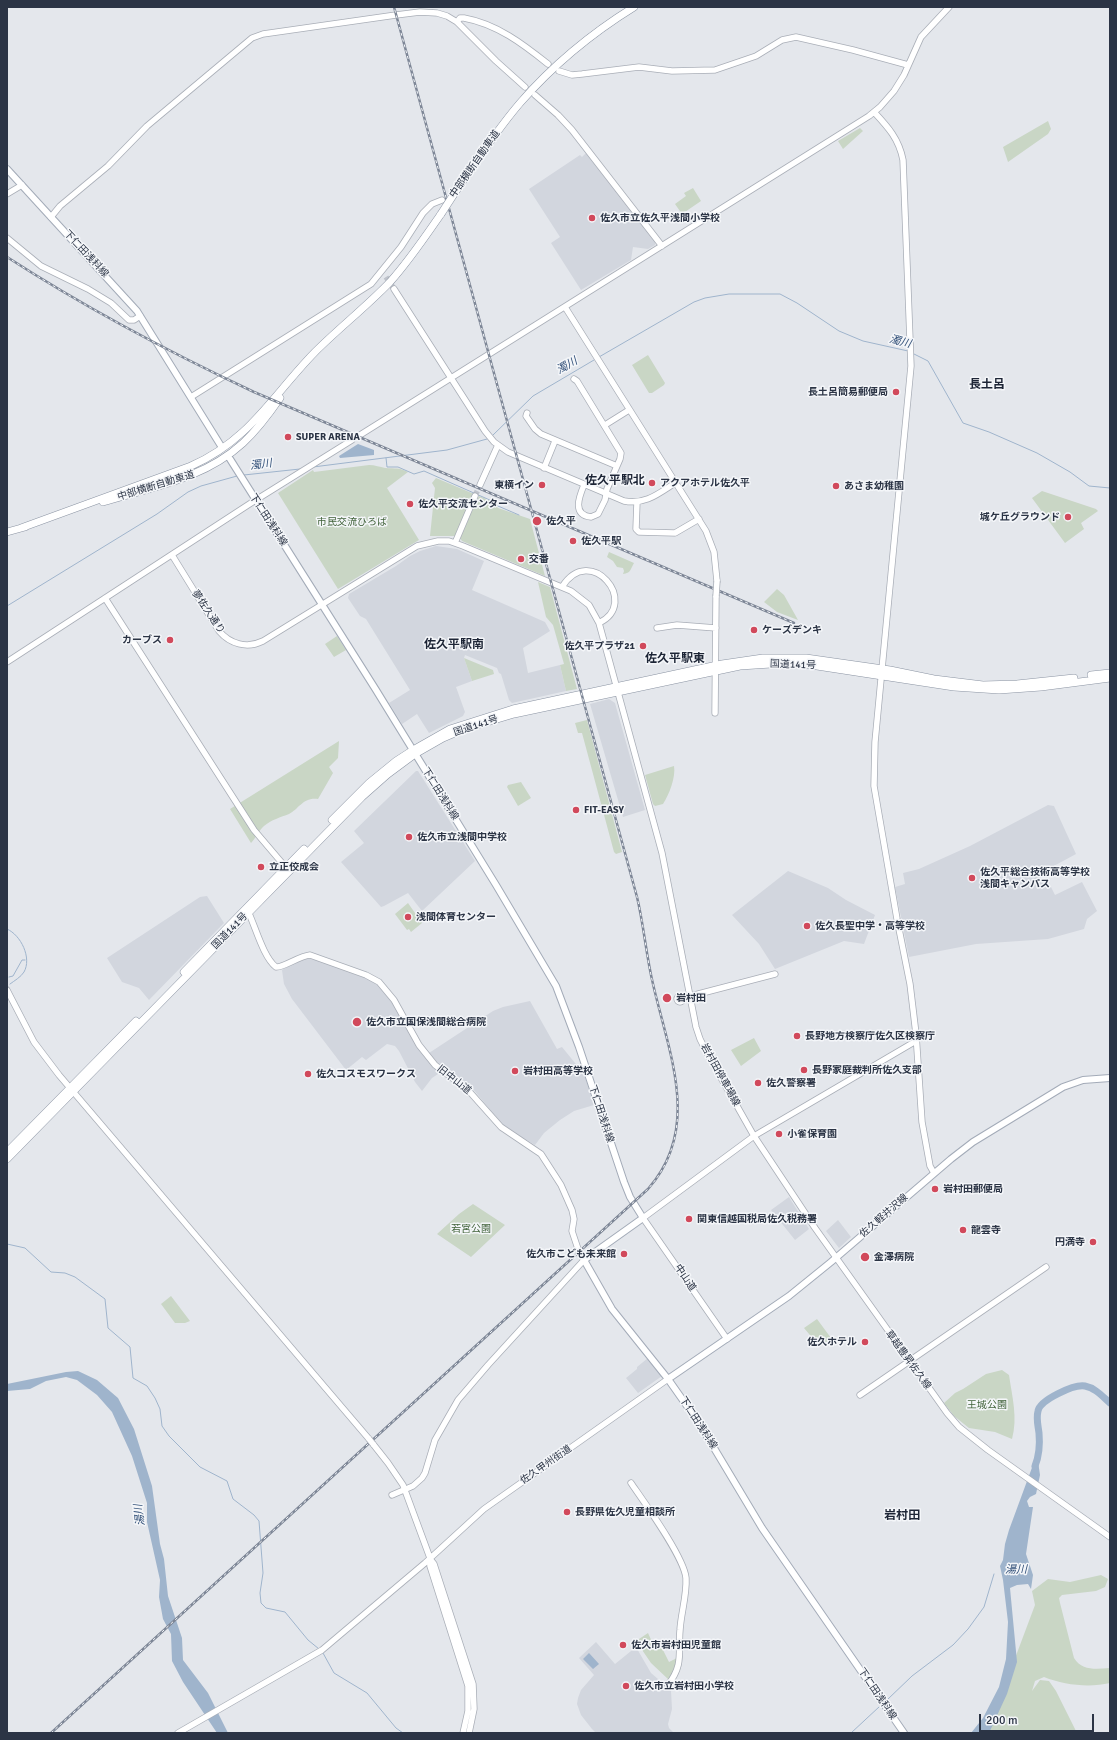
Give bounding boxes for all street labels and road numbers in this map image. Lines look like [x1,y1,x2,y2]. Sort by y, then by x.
street label: 中部横断自動車道 [447,128,503,200]
street label: 下仁田浅科線 [61,228,111,280]
street label: 中部横断自動車道 [116,469,196,503]
street label: 下仁田浅科線 [247,492,289,548]
street label: 夢佐久通り [189,588,227,636]
street label: 国道141号 [770,658,816,672]
street label: 国道141号 [452,713,500,739]
street label: 下仁田浅科線 [419,765,461,823]
street label: 国道141号 [210,910,250,952]
street label: 岩村田停車場線 [698,1041,742,1109]
street label: 旧中山道 [435,1063,473,1097]
street label: 下仁田浅科線 [586,1084,616,1144]
street label: 佐久軽井沢線 [857,1192,911,1240]
street label: 中山道 [672,1262,698,1294]
street label: 草越豊昇佐久線 [883,1328,933,1392]
street label: 下仁田浅科線 [677,1395,719,1451]
street label: 佐久甲州街道 [518,1443,574,1487]
street label: 下仁田浅科線 [855,1666,899,1722]

